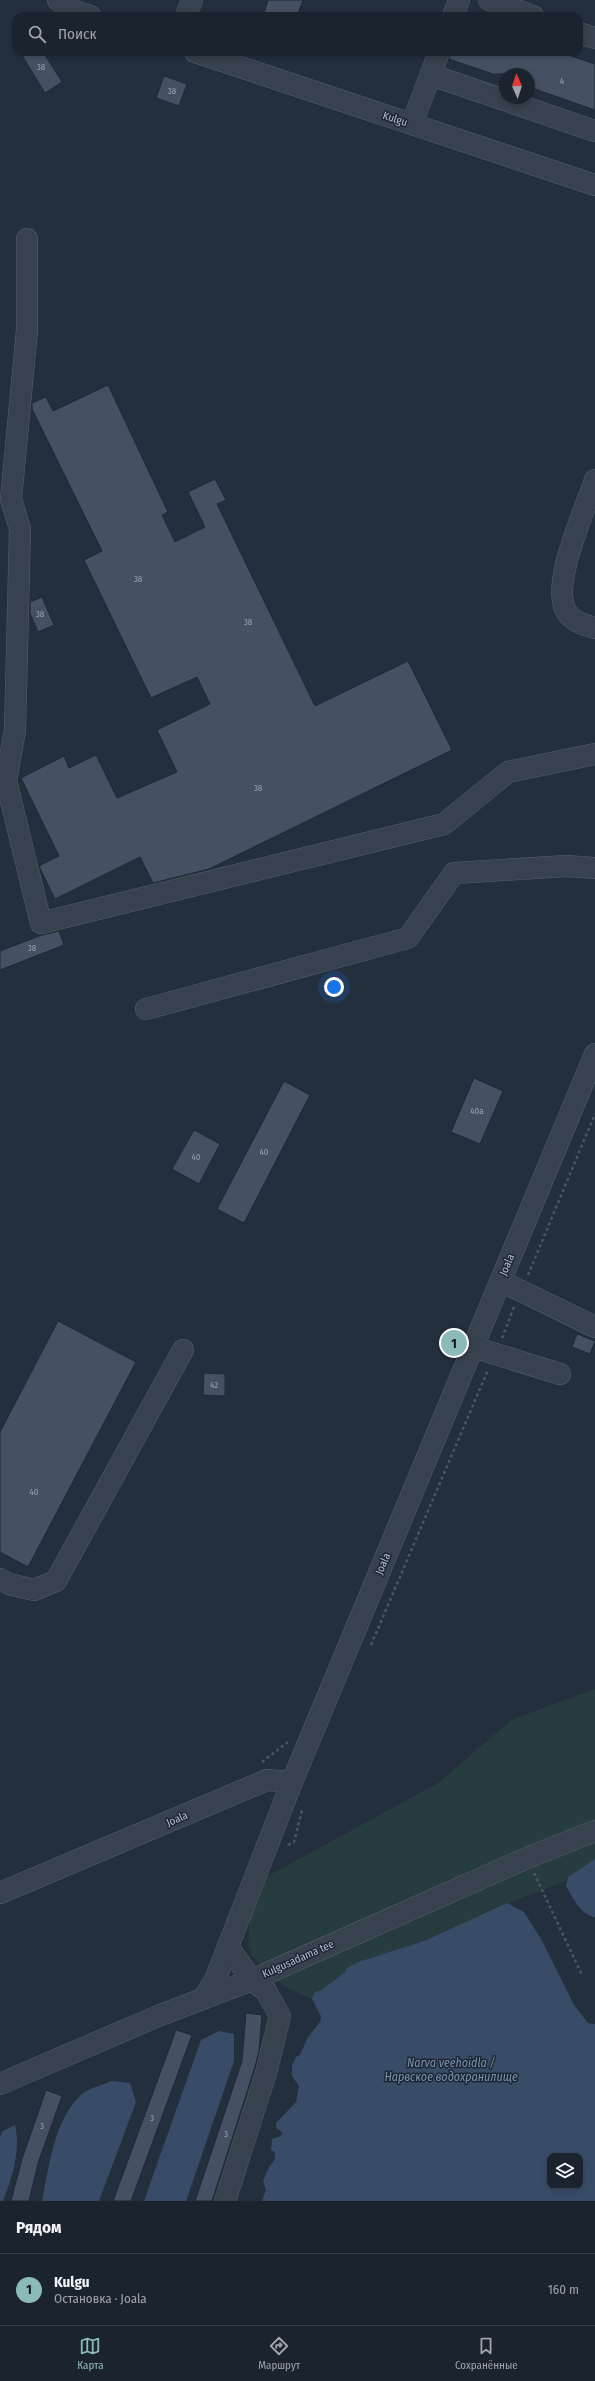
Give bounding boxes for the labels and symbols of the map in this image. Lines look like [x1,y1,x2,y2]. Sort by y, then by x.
house number: 38 [37,62,46,72]
north arrow [499,68,535,104]
house number: 4 [560,76,565,86]
house number: 38 [168,86,177,96]
street label: Kulgu [381,109,409,129]
house number: 38 [134,574,143,584]
house number: 38 [36,609,45,619]
house number: 38 [244,617,253,627]
house number: 38 [254,783,263,793]
house number: 38 [28,943,37,953]
your location [324,977,344,997]
house number: 40a [470,1106,484,1116]
house number: 40 [259,1147,269,1157]
house number: 40 [191,1152,201,1162]
street label: Joala [497,1252,517,1278]
pin: 1 [441,1328,467,1358]
house number: 42 [210,1380,218,1390]
house number: 40 [29,1487,39,1497]
street label: Joala [373,1551,393,1577]
street label: Joala [164,1809,190,1829]
street label: Kulgusadama tee [260,1937,336,1981]
water label: Narva veehoidla / Нарвское водохранилище [384,2056,518,2084]
house number: 3 [150,2113,154,2123]
house number: 3 [40,2121,44,2131]
house number: 3 [224,2129,228,2139]

